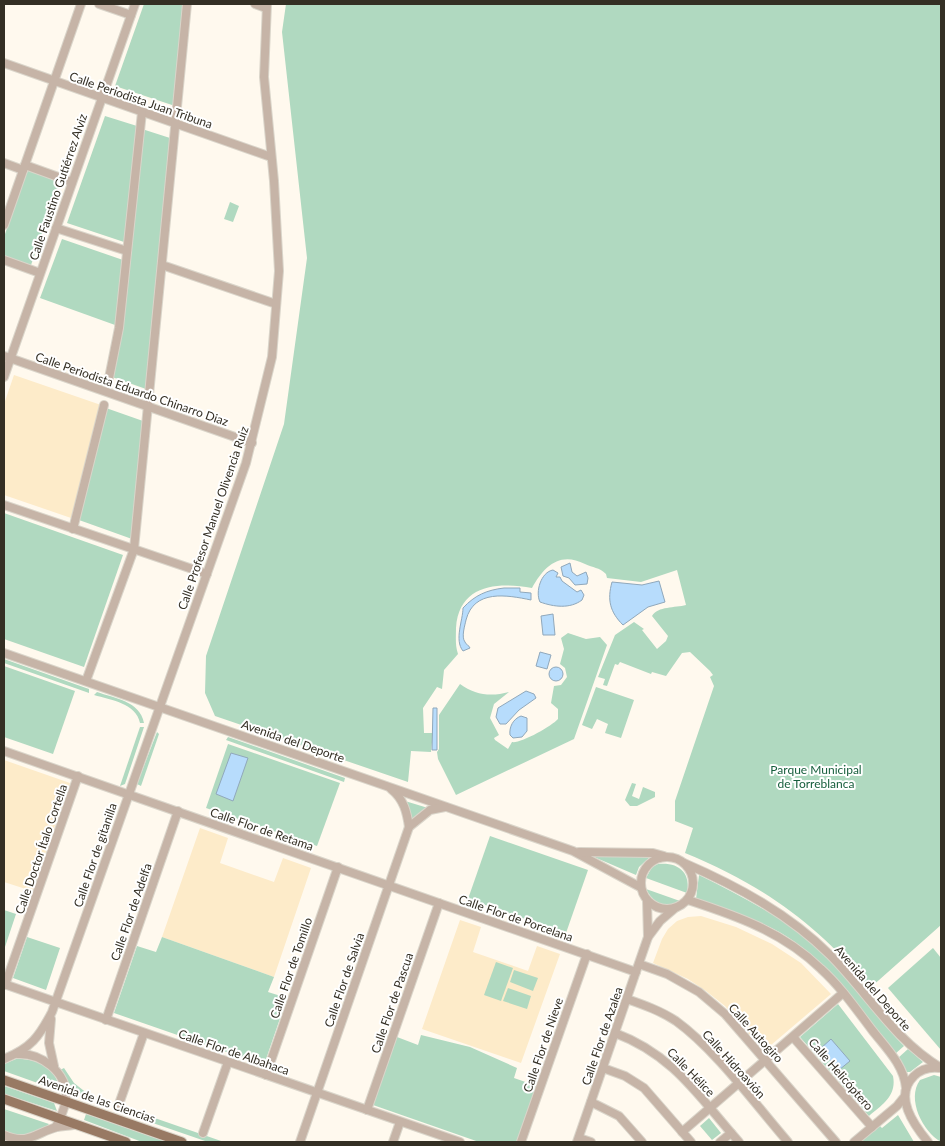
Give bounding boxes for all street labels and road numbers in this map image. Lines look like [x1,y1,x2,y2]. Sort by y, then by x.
street label: Calle Periodista Juan Tribuna [68,68,214,132]
street label: Calle Faustino Gutiérrez Alviz [26,111,90,262]
street label: Calle Periodista Eduardo Chinarro Diaz [34,349,231,429]
street label: Calle Profesor Manuel Olivencia Ruiz [174,424,252,612]
street label: Avenida del Deporte [239,716,347,766]
street label: Calle Doctor Ítalo Cortella [12,782,70,916]
street label: Calle Flor de gitanilla [70,801,120,909]
street label: Calle Flor de Retama [208,804,316,854]
street label: Calle Flor de Adelfa [107,861,155,963]
street label: Calle Flor de Porcelana [457,891,575,945]
street label: Calle Flor de Tomillo [267,915,315,1021]
street label: Calle Flor de Salvia [321,931,367,1029]
street label: Avenida del Deporte [832,942,914,1034]
street label: Calle Flor de Pascua [368,951,416,1055]
street label: Calle Flor de Azalea [578,985,626,1087]
street label: Calle Flor de Nieve [520,996,566,1094]
street label: Calle Autogiro [726,1000,787,1066]
street label: Calle Flor de Albahaca [177,1026,291,1078]
street label: Calle Hidroavión [699,1027,769,1101]
street label: Calle Helicóptero [806,1035,877,1113]
street label: Calle Hélice [664,1044,718,1100]
street label: Avenida de las Ciencias [37,1072,157,1126]

